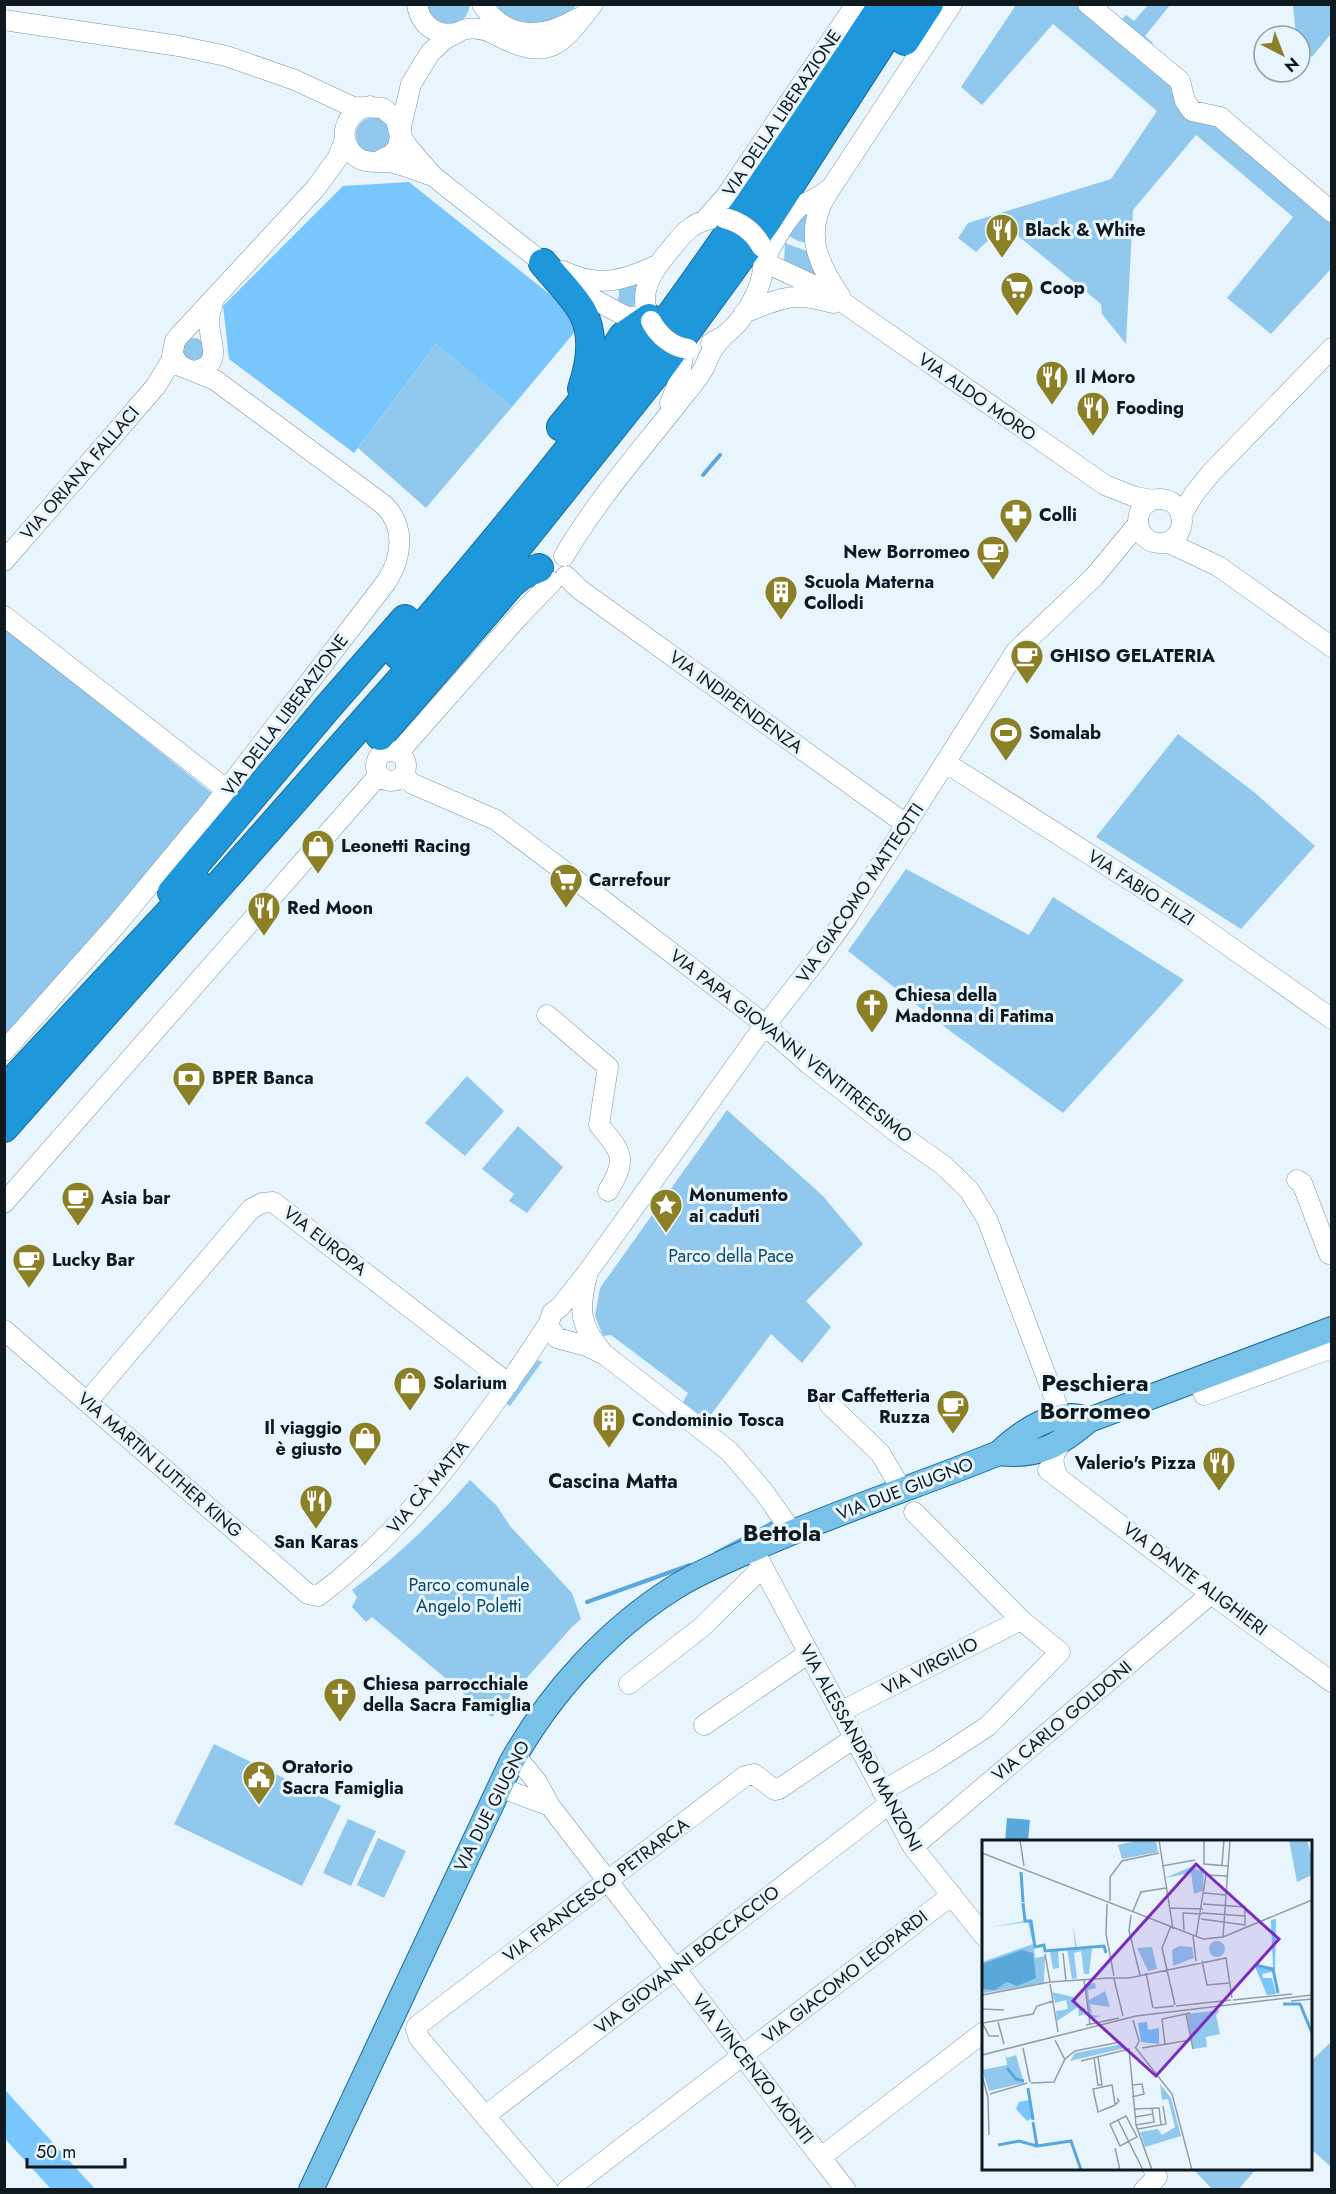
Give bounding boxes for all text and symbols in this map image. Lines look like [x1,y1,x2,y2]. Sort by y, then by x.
street label: VIA DELLA LIBERAZIONE [716,24,848,202]
north arrow [1252,24,1312,84]
text: N [1279,52,1304,78]
restaurant icon: Black & White [984,212,1020,259]
place label: Black & White [1025,217,1146,243]
supermarket icon: Coop [999,270,1035,317]
place label: Coop [1040,275,1085,301]
street label: VIA ALDO MORO [913,347,1041,447]
restaurant icon: Il Moro [1034,359,1070,406]
place label: Il Moro [1075,364,1136,390]
restaurant icon: Fooding [1075,390,1111,437]
place label: Fooding [1116,395,1184,421]
street label: VIA ORIANA FALLACI [14,400,146,546]
pharmacy icon: Colli [998,497,1034,544]
place label: Colli [1039,502,1077,528]
cafe icon: New Borromeo [975,534,1011,581]
place label: New Borromeo [843,539,970,565]
place label: Scuola Materna Collodi [804,569,934,616]
building icon: Scuola Materna Collodi [763,574,799,621]
street label: VIA DELLA LIBERAZIONE [216,629,354,801]
cafe icon: GHISO GELATERIA [1009,638,1045,685]
place label: GHISO GELATERIA [1050,643,1216,669]
street label: VIA INDIPENDENZA [664,644,808,760]
sports icon: Somalab [988,715,1024,762]
place label: Somalab [1029,720,1101,746]
street label: VIA GIACOMO MATTEOTTI [790,798,930,988]
shop icon: Leonetti Racing [300,828,336,875]
place label: Leonetti Racing [341,833,470,859]
street label: VIA FABIO FILZI [1082,844,1200,932]
supermarket icon: Carrefour [548,862,584,909]
place label: Carrefour [589,867,671,893]
restaurant icon: Red Moon [246,890,282,937]
place label: Red Moon [287,895,373,921]
street label: VIA PAPA GIOVANNI VENTITREESIMO [664,943,918,1149]
place label: Chiesa della Madonna di Fatima [895,982,1054,1029]
church icon: Chiesa della Madonna di Fatima [854,987,890,1034]
bank icon: BPER Banca [171,1060,207,1107]
place label: BPER Banca [212,1065,314,1091]
cafe icon: Asia bar [60,1180,96,1227]
place label: Monumento ai caduti [689,1182,789,1229]
place label: Asia bar [100,1185,171,1211]
place icon: Monumento ai caduti [648,1187,684,1234]
street label: VIA EUROPA [278,1200,372,1282]
cafe icon: Lucky Bar [11,1242,47,1289]
park label: Parco della Pace [668,1243,794,1269]
place label: Lucky Bar [52,1247,135,1273]
shop icon: Solarium [392,1365,428,1412]
district label: Peschiera Borromeo [1039,1365,1151,1428]
place label: Solarium [433,1370,507,1396]
place label: Bar Caffetteria Ruzza [807,1383,930,1430]
street label: VIA MARTIN LUTHER KING [72,1386,248,1544]
cafe icon: Bar Caffetteria Ruzza [935,1388,971,1435]
building icon: Condominio Tosca [591,1402,627,1449]
place label: Condominio Tosca [632,1407,784,1433]
place label: Il viaggio è giusto [264,1415,342,1462]
shop icon: Il viaggio è giusto [347,1420,383,1467]
street label: VIA CÀ MATTA [381,1434,475,1540]
restaurant icon: Valerio's Pizza [1201,1445,1237,1492]
place label: Valerio's Pizza [1074,1450,1196,1476]
street label: VIA DUE GIUGNO [833,1451,977,1527]
district label: Cascina Matta [548,1467,678,1496]
restaurant icon: San Karas [298,1483,334,1530]
district label: Bettola [743,1515,821,1550]
street label: VIA DANTE ALIGHIERI [1117,1516,1273,1642]
place label: San Karas [274,1529,358,1555]
park label: Parco comunale Angelo Poletti [408,1572,530,1619]
street label: VIA VIRGILIO [877,1631,983,1701]
street label: VIA ALESSANDRO MANZONI [793,1640,929,1856]
street label: VIA CARLO GOLDONI [986,1655,1138,1787]
place label: Chiesa parrocchiale della Sacra Famiglia [363,1671,531,1718]
church icon: Chiesa parrocchiale della Sacra Famiglia [322,1676,358,1723]
street label: VIA DUE GIUGNO [448,1736,536,1876]
place label: Oratorio Sacra Famiglia [282,1754,404,1801]
public building icon: Oratorio Sacra Famiglia [241,1759,277,1806]
street label: VIA FRANCESCO PETRARCA [498,1811,694,1969]
inset map [982,1840,1312,2170]
street label: VIA GIOVANNI BOCCACCIO [589,1879,785,2041]
street label: VIA GIACOMO LEOPARDI [757,1904,933,2050]
street label: VIA VINCENZO MONTI [686,1988,820,2150]
scale bar [27,2131,124,2169]
text: 50 m [36,2139,76,2165]

